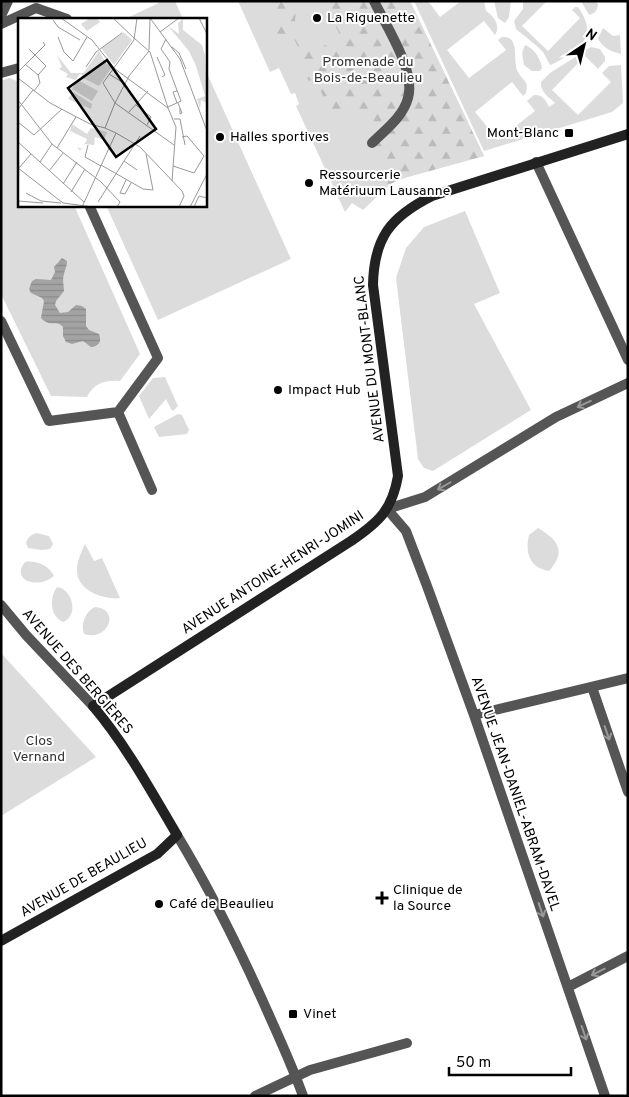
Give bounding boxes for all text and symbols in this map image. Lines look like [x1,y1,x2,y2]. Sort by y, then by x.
place label: La Riguenette [327,10,415,27]
marker: La Riguenette [311,12,323,24]
inset map [18,18,206,206]
north arrow [559,20,609,70]
text: N [582,26,600,45]
park label: Promenade du Bois-de-Beaulieu [314,54,422,87]
place label: Mont-Blanc [487,125,559,142]
marker: Mont-Blanc [563,127,575,139]
place label: Halles sportives [230,129,329,146]
marker: Halles sportives [214,131,226,143]
place label: Ressourcerie Matériuum Lausanne [319,167,450,200]
marker: Ressourcerie Matériuum Lausanne [303,177,315,189]
street label: AVENUE DU MONT-BLANC [351,274,389,444]
place label: Impact Hub [288,382,361,399]
marker: Impact Hub [272,384,284,396]
one-way arrow [576,399,591,409]
one-way arrow [437,482,451,492]
street label: AVENUE ANTOINE-HENRI-JOMINI [179,508,367,638]
street label: AVENUE DES BERGIÈRES [18,605,137,738]
street label: AVENUE JEAN-DANIEL-ABRAM-DAVEL [467,674,563,914]
one-way arrow [603,724,612,740]
park label: Clos Vernand [13,733,65,766]
street label: AVENUE DE BEAULIEU [18,835,150,921]
place label: Clinique de la Source [393,882,463,915]
marker: Clinique de la Source [375,891,389,905]
place label: Café de Beaulieu [169,896,274,913]
marker: Café de Beaulieu [153,898,165,910]
one-way arrow [537,901,546,917]
one-way arrow [591,967,606,977]
place label: Vinet [303,1006,336,1023]
marker: Vinet [287,1008,299,1020]
one-way arrow [579,1025,589,1041]
scale bar [449,1044,572,1076]
text: 50 m [456,1054,491,1073]

